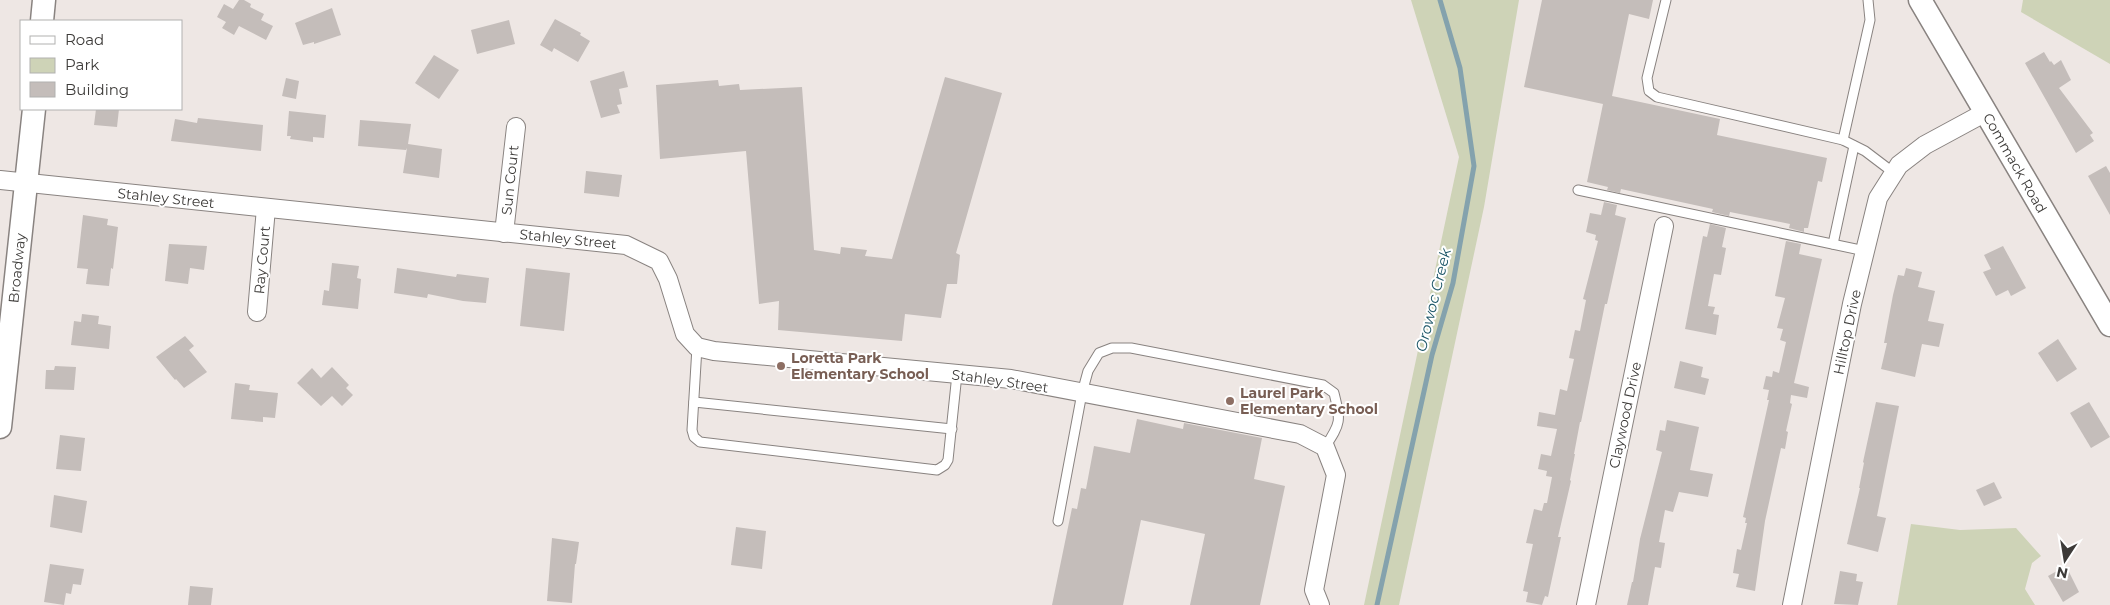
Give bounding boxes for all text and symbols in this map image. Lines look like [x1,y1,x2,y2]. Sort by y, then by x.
legend [20,20,182,110]
text: Road [65,30,104,49]
text: Park [65,55,99,74]
text: Building [65,80,129,99]
street label: Commack Road [1979,110,2051,216]
street label: Sun Court [497,144,523,216]
street label: Stahley Street [117,184,216,212]
street label: Ray Court [250,225,274,295]
street label: Stahley Street [519,225,618,253]
street label: Broadway [4,232,30,304]
water label: Orowoc Creek [1411,245,1455,354]
street label: Hilltop Drive [1829,288,1865,376]
place label: Loretta Park Elementary School [791,349,929,383]
marker: Loretta Park Elementary School [775,360,787,372]
street label: Claywood Drive [1605,360,1645,470]
street label: Stahley Street [950,365,1050,397]
place label: Laurel Park Elementary School [1240,384,1378,418]
marker: Laurel Park Elementary School [1224,395,1236,407]
north arrow [2040,535,2090,585]
text: N [2055,563,2070,583]

